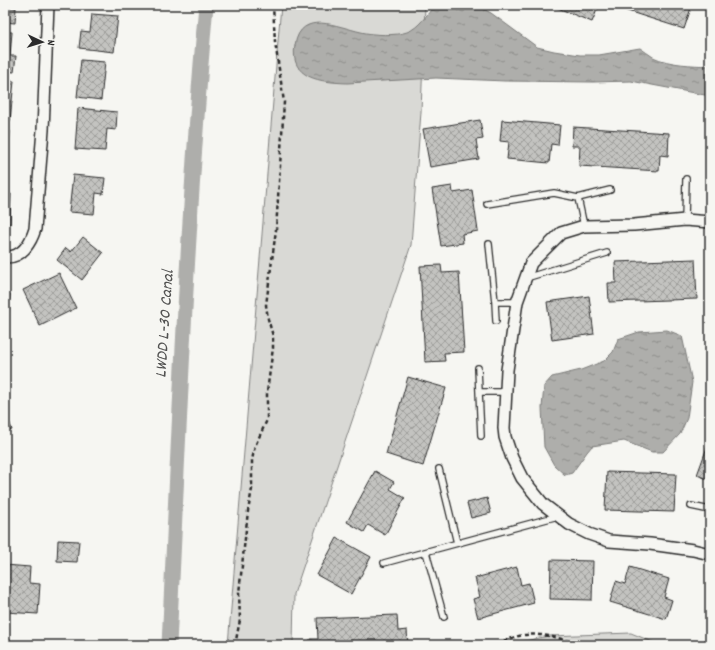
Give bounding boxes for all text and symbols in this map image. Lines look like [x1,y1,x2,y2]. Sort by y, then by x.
north arrow [22,22,62,62]
text: N [42,39,58,46]
water label: LWDD L-30 Canal [150,267,182,379]

